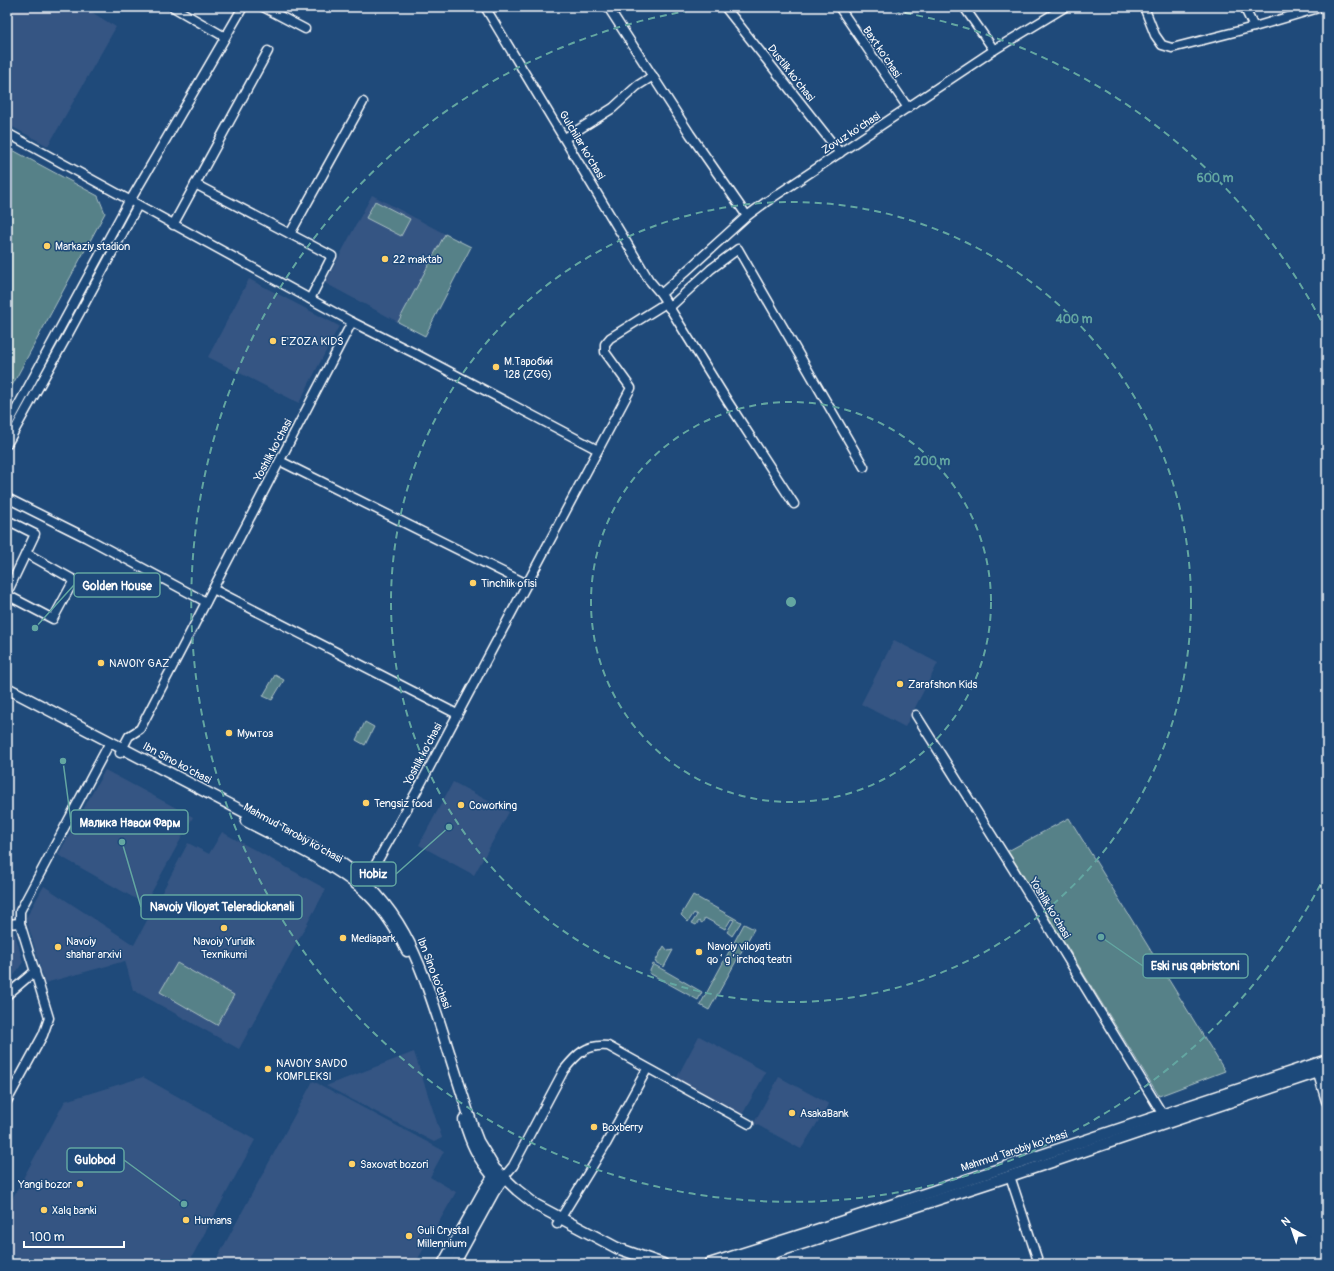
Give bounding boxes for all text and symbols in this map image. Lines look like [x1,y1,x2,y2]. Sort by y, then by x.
street label: Baxt ko'chasi [860,24,904,80]
street label: Dustlik ko'chasi [765,42,817,104]
street label: Gulchilar ko'chasi [556,108,608,182]
street label: Zovuz ko'chasi [819,109,883,157]
text: 600 m [1197,171,1234,186]
place label: Markaziy stadion [55,240,130,253]
marker: Markaziy stadion [42,241,52,251]
place label: 22 maktab [393,253,442,266]
marker: 22 maktab [380,254,390,264]
text: 400 m [1055,312,1093,327]
place label: E'ZOZA KIDS [281,335,343,348]
marker: E'ZOZA KIDS [268,336,278,346]
place label: М.Таробий 128 (ZGG) [504,355,553,381]
marker: М.Таробий 128 (ZGG) [491,362,501,372]
street label: Yoshlik ko'chasi [251,417,295,484]
text: 200 m [914,454,951,469]
callout: Golden House [74,573,160,597]
place label: Tinchlik ofisi [481,577,537,590]
marker: Tinchlik ofisi [468,578,478,588]
text: Golden House [82,579,153,594]
centre of rings [784,595,798,609]
place label: NAVOIY GAZ [109,657,170,670]
marker: NAVOIY GAZ [96,658,106,668]
place label: Zarafshon Kids [908,678,978,691]
marker: Zarafshon Kids [895,679,905,689]
street label: Yoshlik ko'chasi [401,721,445,788]
place label: Мумтоз [237,727,274,740]
marker: Мумтоз [224,728,234,738]
street label: Ibn Sino ko'chasi [141,740,213,786]
place label: Tengsiz food [374,797,432,810]
marker: Tengsiz food [361,798,371,808]
place label: Coworking [469,799,518,812]
street label: Mahmud Tarobiy ko'chasi [241,800,345,866]
marker: Coworking [456,800,466,810]
callout: Малика Навои Фарм [71,810,188,834]
text: Малика Навои Фарм [80,816,181,831]
callout: Hobiz [351,862,396,886]
text: Hobiz [359,867,388,882]
street label: Yoshlik ko'chasi [1026,875,1073,941]
callout: Navoiy Viloyat Teleradiokanali [141,895,302,919]
text: Navoiy Viloyat Teleradiokanali [150,900,294,915]
marker: Navoiy Yuridik Texnikumi [219,923,229,933]
place label: Mediapark [351,932,396,945]
marker: Mediapark [338,933,348,943]
place label: Navoiy shahar arxivi [66,935,122,961]
place label: Navoiy Yuridik Texnikumi [193,935,255,961]
street label: Ibn Sino ko'chasi [414,935,454,1011]
place label: Navoiy viloyati qoʻgʻirchoq teatri [707,940,792,966]
marker: Navoiy shahar arxivi [53,942,63,952]
marker: Navoiy viloyati qoʻgʻirchoq teatri [694,947,704,957]
callout: Eski rus qabristoni [1143,954,1248,978]
text: Eski rus qabristoni [1151,959,1239,974]
place label: NAVOIY SAVDO KOMPLEKSI [276,1057,347,1083]
marker: NAVOIY SAVDO KOMPLEKSI [263,1064,273,1074]
place label: AsakaBank [800,1107,849,1120]
marker: AsakaBank [787,1108,797,1118]
place label: Boxberry [602,1121,643,1134]
marker: Boxberry [589,1122,599,1132]
street label: Mahmud Tarobiy ko'chasi [959,1128,1069,1174]
callout: Gulobod [67,1148,124,1172]
text: Gulobod [74,1153,116,1168]
place label: Saxovat bozori [360,1158,428,1171]
marker: Saxovat bozori [347,1159,357,1169]
place label: Yangi bozor [17,1178,72,1191]
marker: Yangi bozor [75,1179,85,1189]
place label: Xalq banki [52,1204,97,1217]
marker: Xalq banki [39,1205,49,1215]
north arrow [1272,1209,1312,1249]
place label: Humans [194,1214,232,1227]
text: N [1279,1214,1293,1229]
marker: Humans [181,1215,191,1225]
scale bar [24,1223,124,1249]
place label: Guli Crystal Millennium [417,1224,469,1250]
text: 100 m [30,1230,65,1245]
marker: Guli Crystal Millennium [404,1231,414,1241]

